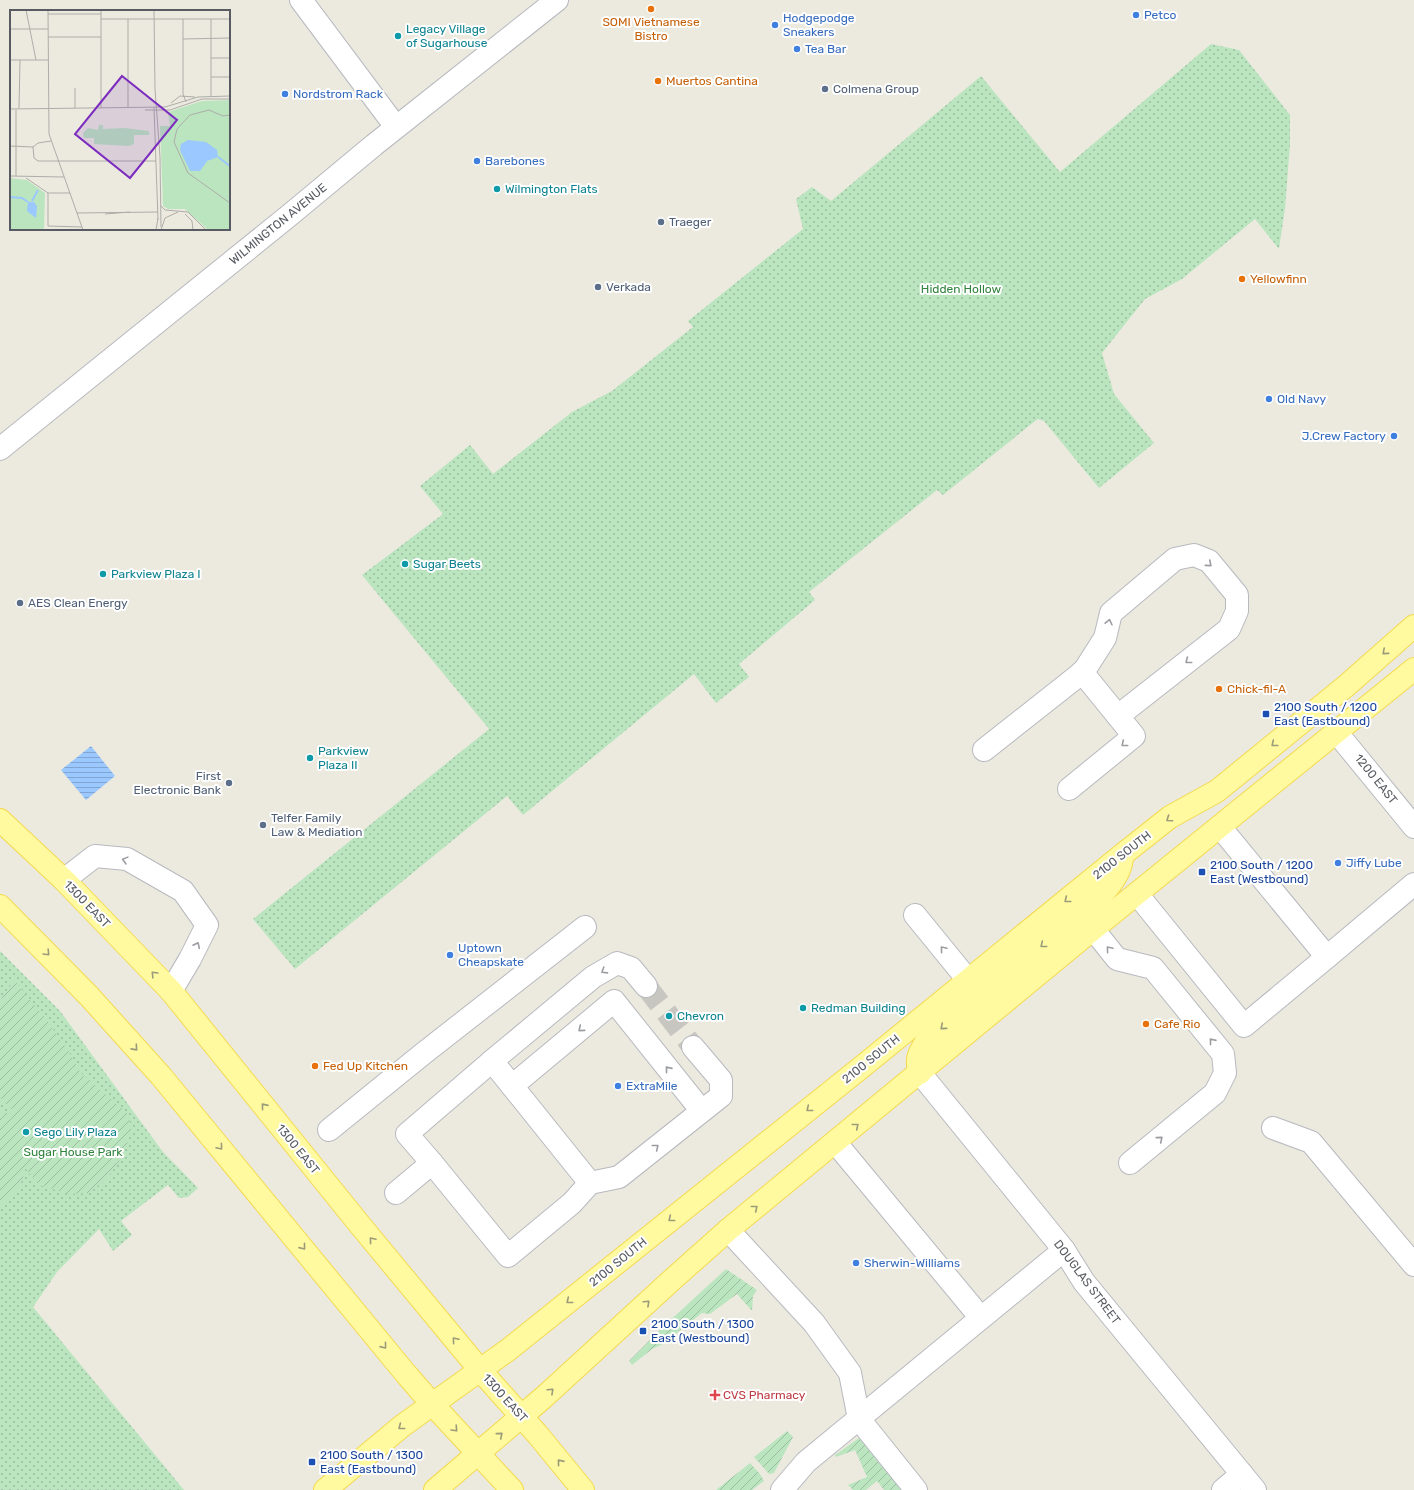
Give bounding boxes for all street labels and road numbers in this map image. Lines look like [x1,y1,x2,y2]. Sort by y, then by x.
street label: WILMINGTON AVENUE [226,180,330,268]
street label: 1200 EAST [1352,751,1400,807]
street label: 2100 SOUTH [1090,828,1154,882]
street label: 1300 EAST [61,878,113,930]
street label: 2100 SOUTH [839,1032,903,1086]
street label: 1300 EAST [274,1121,322,1177]
street label: 2100 SOUTH [586,1235,650,1289]
street label: DOUGLAS STREET [1051,1237,1123,1327]
street label: 1300 EAST [480,1371,530,1425]

